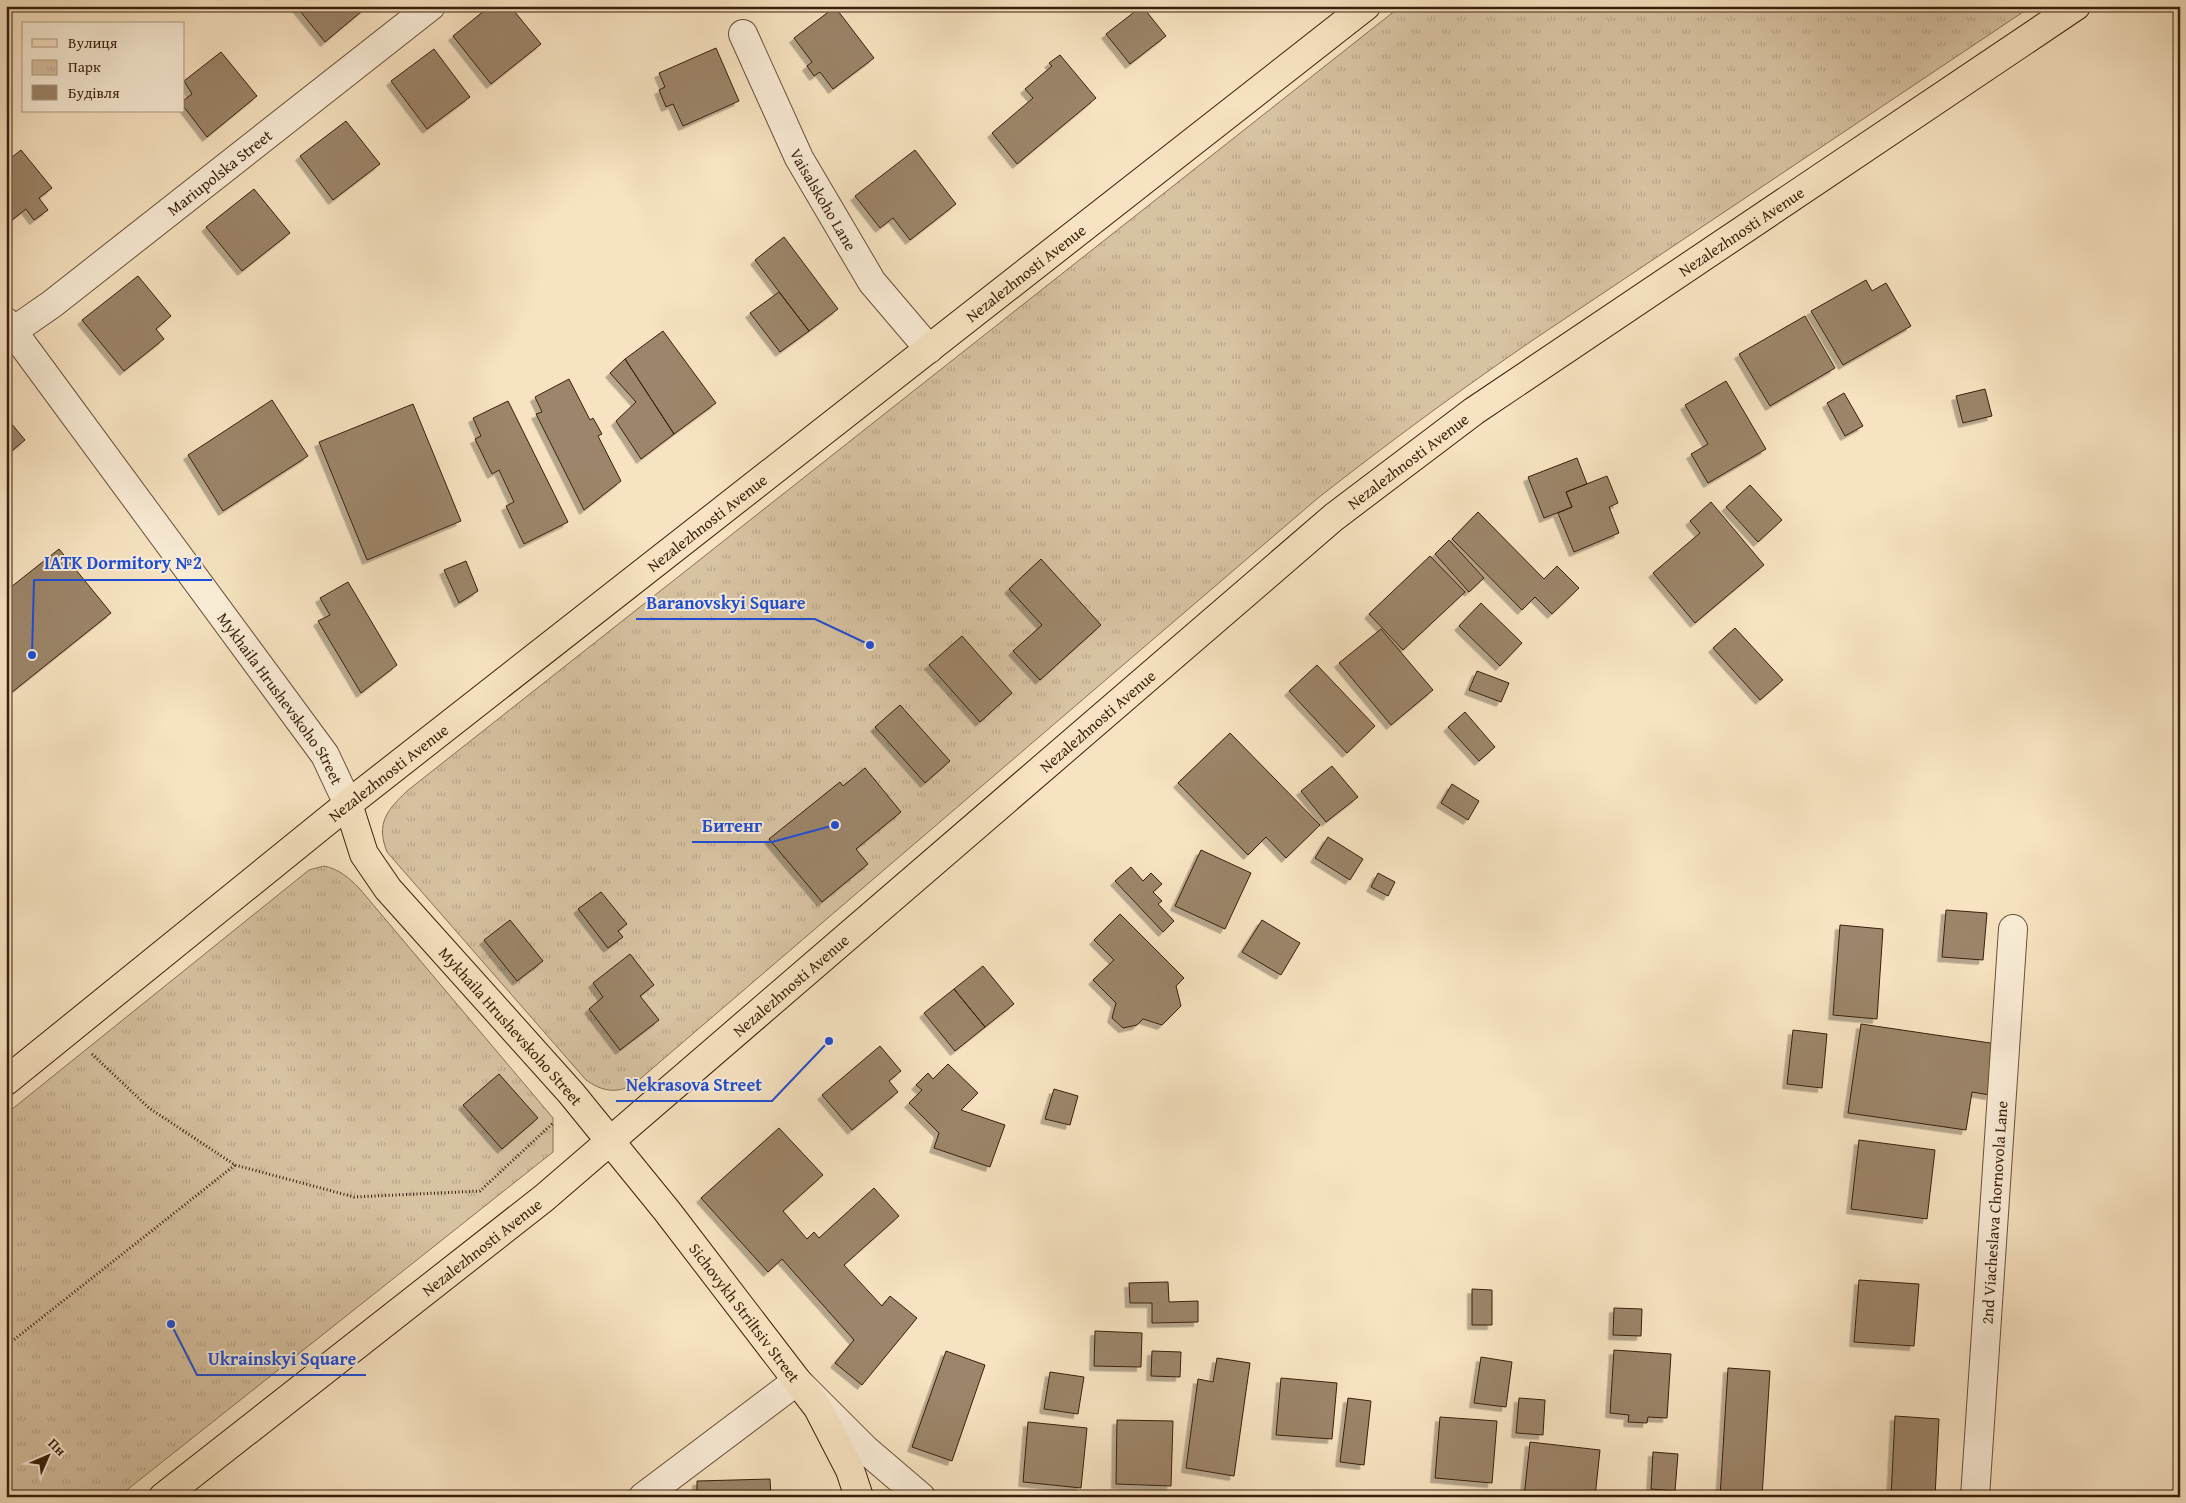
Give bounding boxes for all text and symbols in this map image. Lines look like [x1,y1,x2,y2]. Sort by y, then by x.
legend [22,22,185,112]
text: Вулиця [68,32,118,53]
text: Парк [68,56,101,77]
text: Будівля [68,82,120,103]
street label: Mariupolska Street [162,123,277,221]
street label: Vaisalskoho Lane [784,144,863,255]
street label: Nezalezhnosti Avenue [1674,180,1809,282]
street label: Nezalezhnosti Avenue [960,218,1091,328]
street label: Nezalezhnosti Avenue [1342,407,1474,515]
street label: Nezalezhnosti Avenue [642,468,772,578]
callout: IATK Dormitory №2 [34,547,212,580]
text: IATK Dormitory №2 [44,549,202,576]
callout: Baranovskyi Square [636,586,815,619]
text: Baranovskyi Square [646,589,806,616]
street label: Mykhaila Hrushevskoho Street [212,607,349,789]
street label: Nezalezhnosti Avenue [1034,664,1161,778]
street label: Nezalezhnosti Avenue [323,718,453,828]
callout: Битенг [692,809,772,842]
text: Битенг [702,812,762,839]
street label: Nezalezhnosti Avenue [727,928,854,1042]
street label: Mykhaila Hrushevskoho Street [433,941,589,1111]
callout: Nekrasova Street [616,1068,772,1101]
text: Nekrasova Street [626,1071,762,1098]
street label: 2nd Viacheslava Chornovola Lane [1975,1100,2013,1325]
street label: Nezalezhnosti Avenue [416,1192,547,1302]
street label: Sichovykh Striltsiv Street [684,1238,806,1388]
callout: Ukrainskyi Square [197,1342,366,1375]
text: Ukrainskyi Square [208,1345,356,1372]
north arrow [22,1430,72,1480]
text: Пн [44,1433,71,1461]

